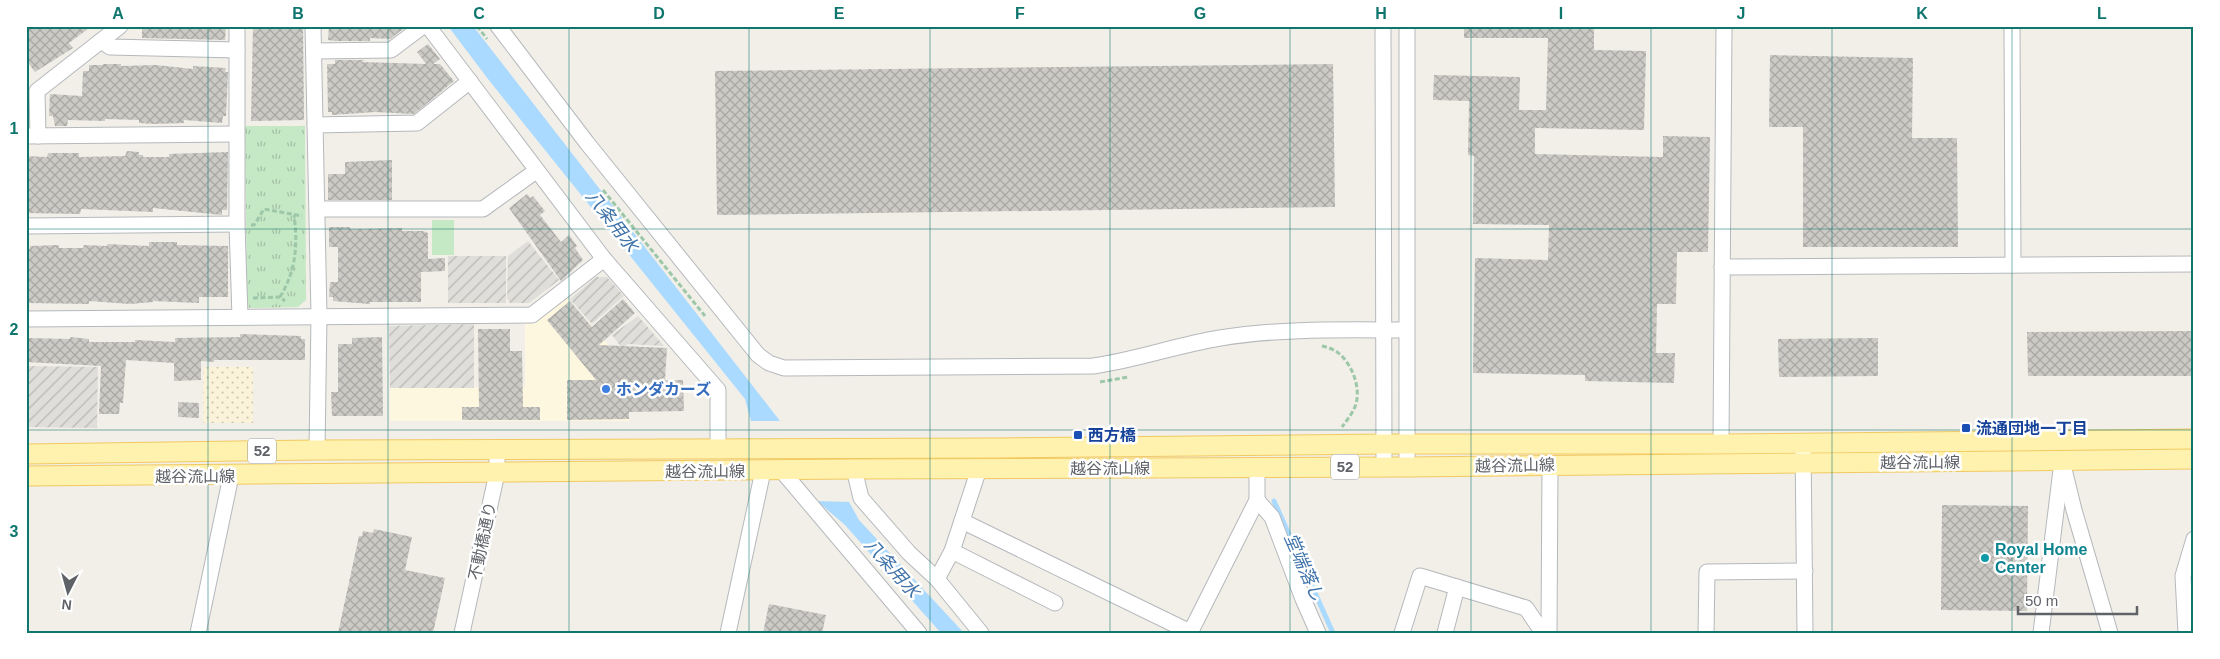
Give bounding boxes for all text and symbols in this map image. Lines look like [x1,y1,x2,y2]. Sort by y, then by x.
text: A [112,5,124,22]
text: B [292,5,304,22]
text: C [473,5,485,22]
text: D [653,5,665,22]
text: E [834,5,845,22]
text: F [1015,5,1025,22]
text: G [1194,5,1206,22]
text: H [1375,5,1387,22]
text: I [1559,5,1563,22]
text: J [1737,5,1745,22]
text: K [1916,5,1928,22]
text: L [2097,5,2107,22]
text: 1 [10,120,19,137]
water label: 八条用水 [582,186,643,257]
text: 2 [10,321,19,338]
place label: ホンダカーズ [616,381,711,398]
marker: ホンダカーズ [600,383,612,395]
place label: 流通団地一丁目 [1976,420,2088,437]
marker: 流通団地一丁目 [1960,422,1972,434]
place label: 西方橋 [1088,427,1136,444]
marker: 西方橋 [1072,429,1084,441]
road number: 52 [248,438,276,464]
road number: 52 [1331,454,1359,480]
street label: 越谷流山線 [1880,454,1960,471]
street label: 越谷流山線 [1475,456,1555,475]
street label: 越谷流山線 [1070,460,1150,477]
street label: 越谷流山線 [665,463,745,480]
street label: 越谷流山線 [155,468,235,485]
street label: 不動橋通り [466,500,499,582]
text: 3 [10,523,19,540]
water label: 堂端落し [1280,530,1328,604]
water label: 八条用水 [860,535,925,603]
place label: Royal Home Center [1995,541,2088,576]
marker: Royal Home Center [1979,552,1991,564]
north arrow [42,566,92,616]
scale bar [2018,584,2136,616]
text: 50 m [2025,592,2058,609]
text: N [61,596,73,613]

